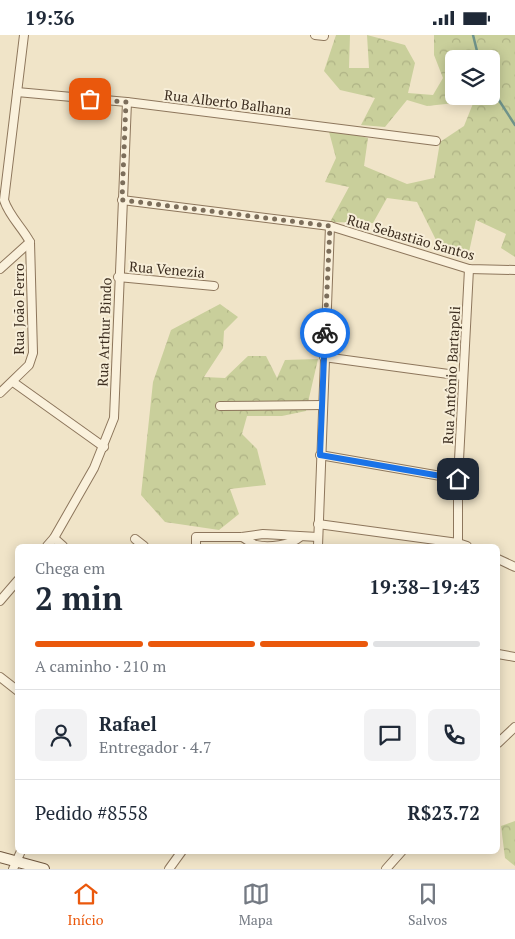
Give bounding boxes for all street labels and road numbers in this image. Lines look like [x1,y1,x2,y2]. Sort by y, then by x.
street label: Rua Alberto Balhana [163,85,293,119]
street label: Rua Sebastião Santos [345,210,477,264]
street label: Rua Venezia [128,256,206,282]
street label: Rua João Ferro [9,263,28,355]
street label: Rua Arthur Bindo [93,277,115,387]
street label: Rua Antônio Bartapeli [438,305,464,445]

